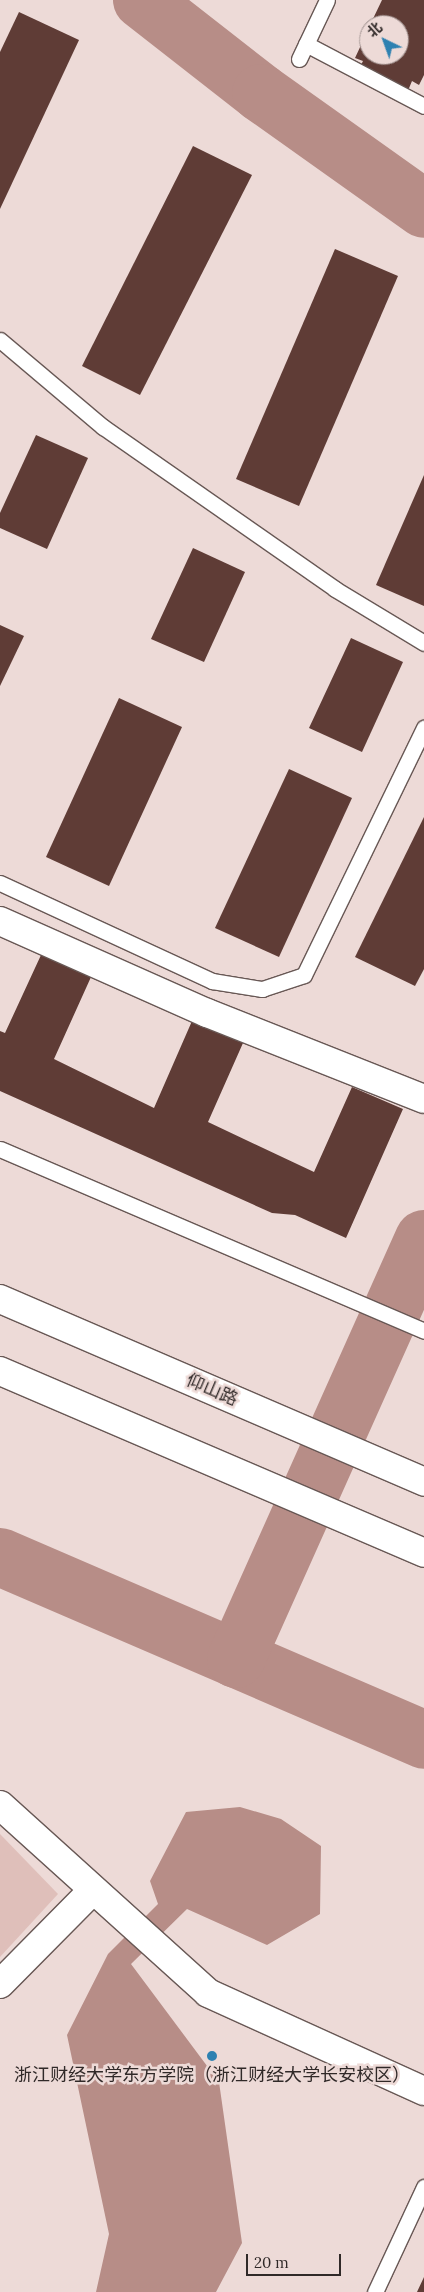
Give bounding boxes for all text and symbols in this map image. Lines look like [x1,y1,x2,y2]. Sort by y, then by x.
north arrow [359,15,409,65]
text: 北 [363,18,386,41]
street label: 仰山路 [183,1370,241,1410]
marker: 浙江财经大学东方学院（浙江财经大学长安校区） [206,2050,218,2062]
place label: 浙江财经大学东方学院（浙江财经大学长安校区） [14,2064,410,2086]
scale bar [249,2244,344,2276]
text: 20 m [254,2253,289,2272]

